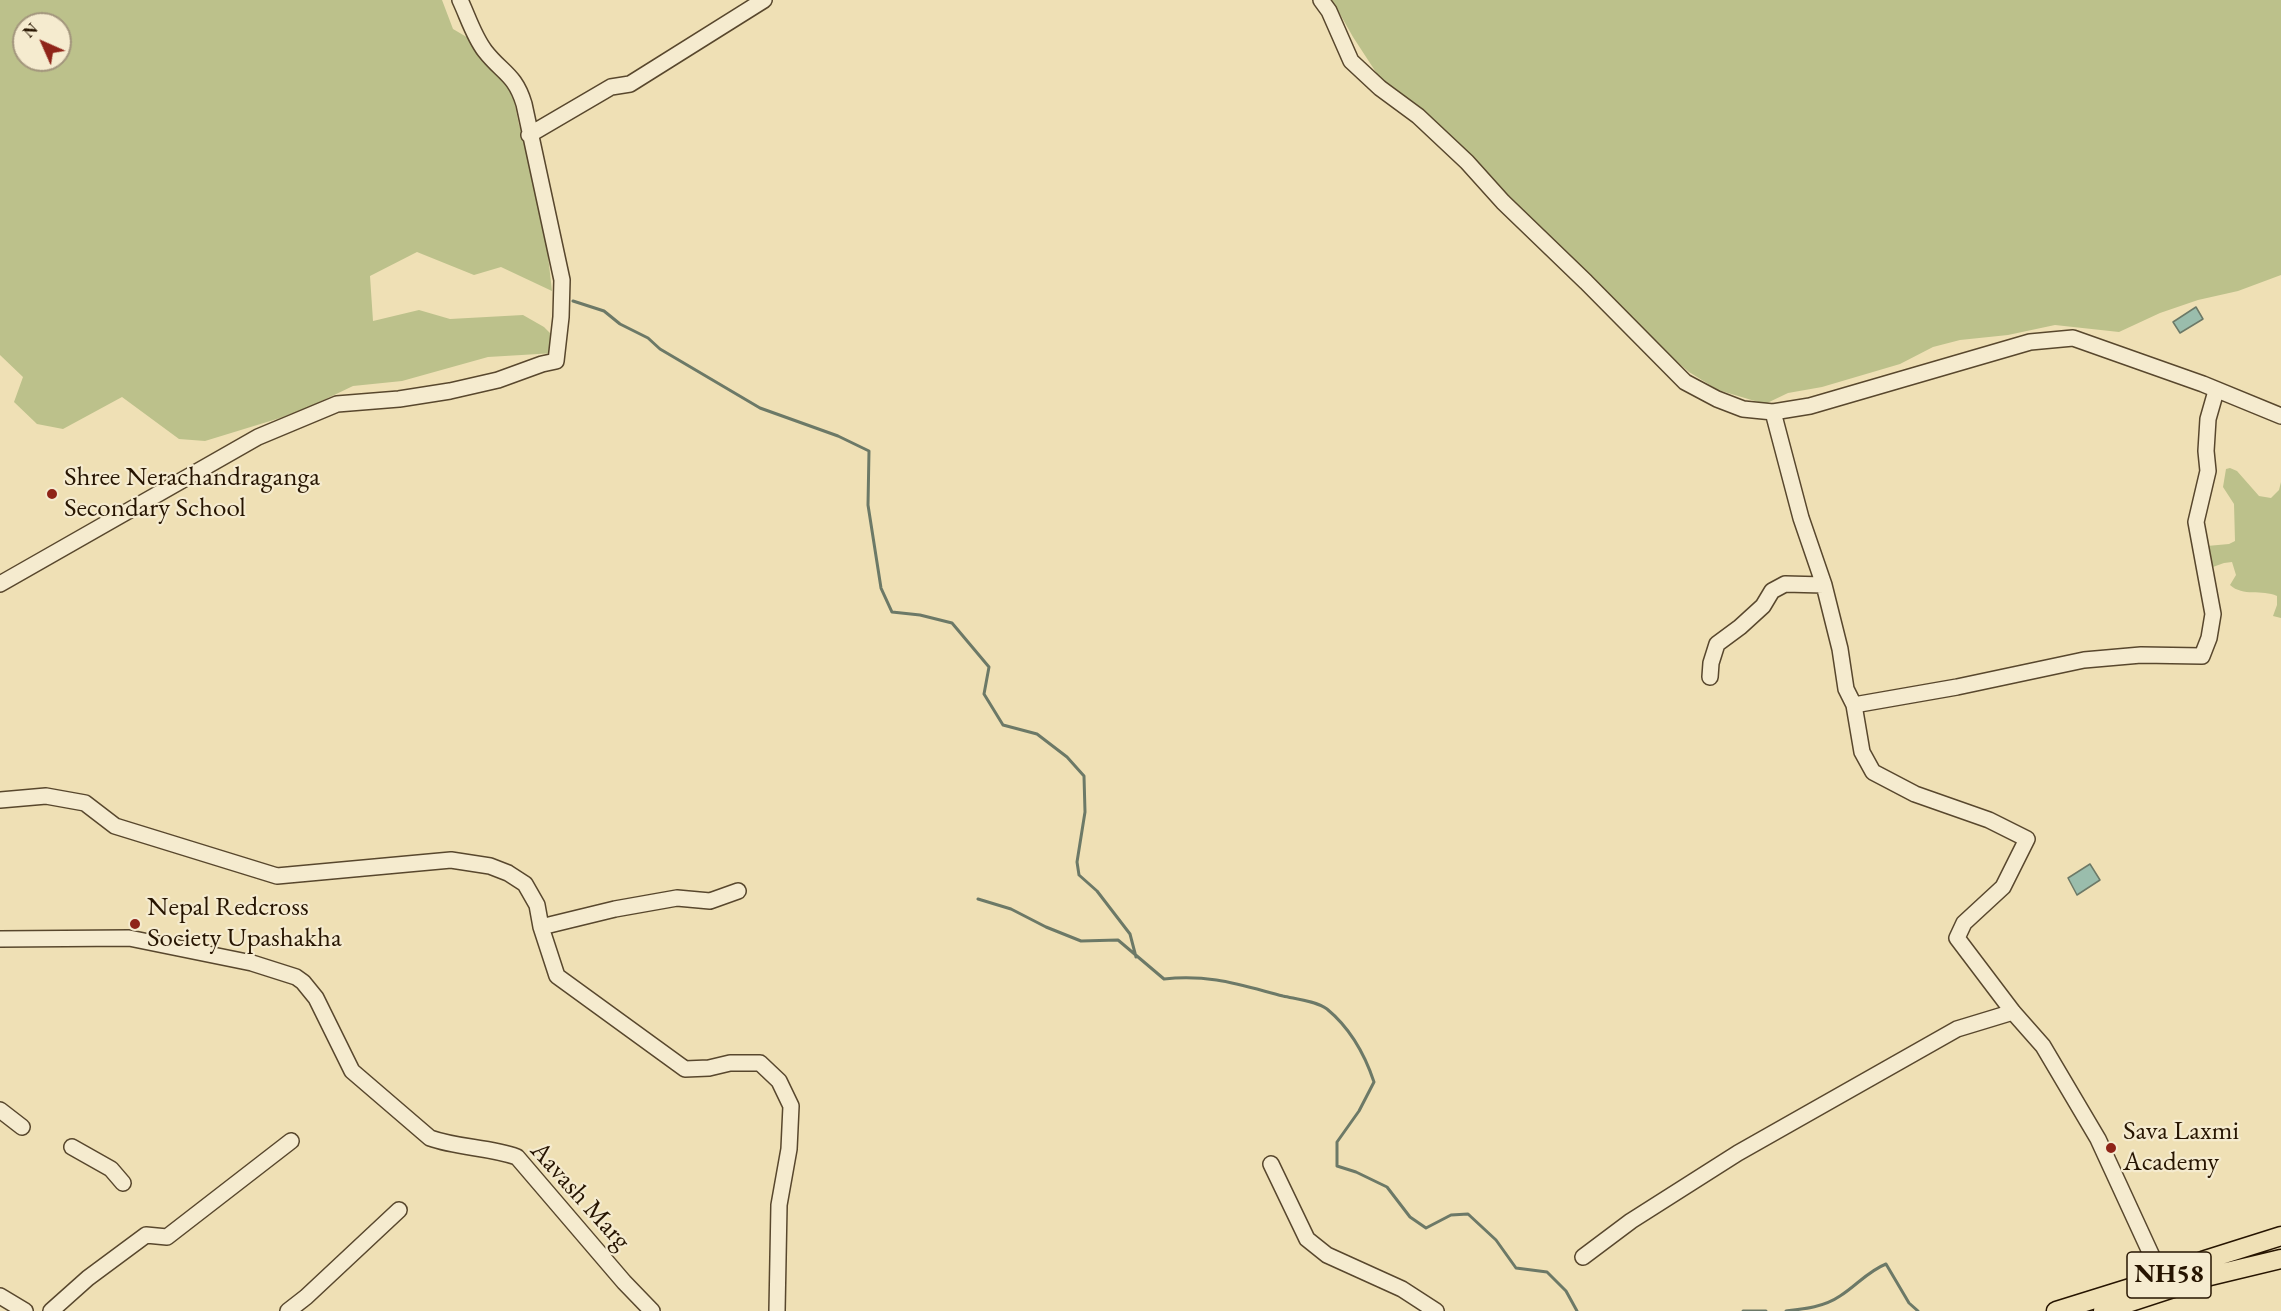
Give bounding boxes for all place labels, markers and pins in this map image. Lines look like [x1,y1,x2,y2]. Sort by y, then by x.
place label: Shree Nerachandraganga Secondary School [64,462,320,525]
marker: Shree Nerachandraganga Secondary School [45,487,59,501]
place label: Nepal Redcross Society Upashakha [147,892,342,955]
marker: Nepal Redcross Society Upashakha [128,917,142,931]
place label: Sava Laxmi Academy [2123,1116,2239,1179]
marker: Sava Laxmi Academy [2104,1141,2118,1155]

